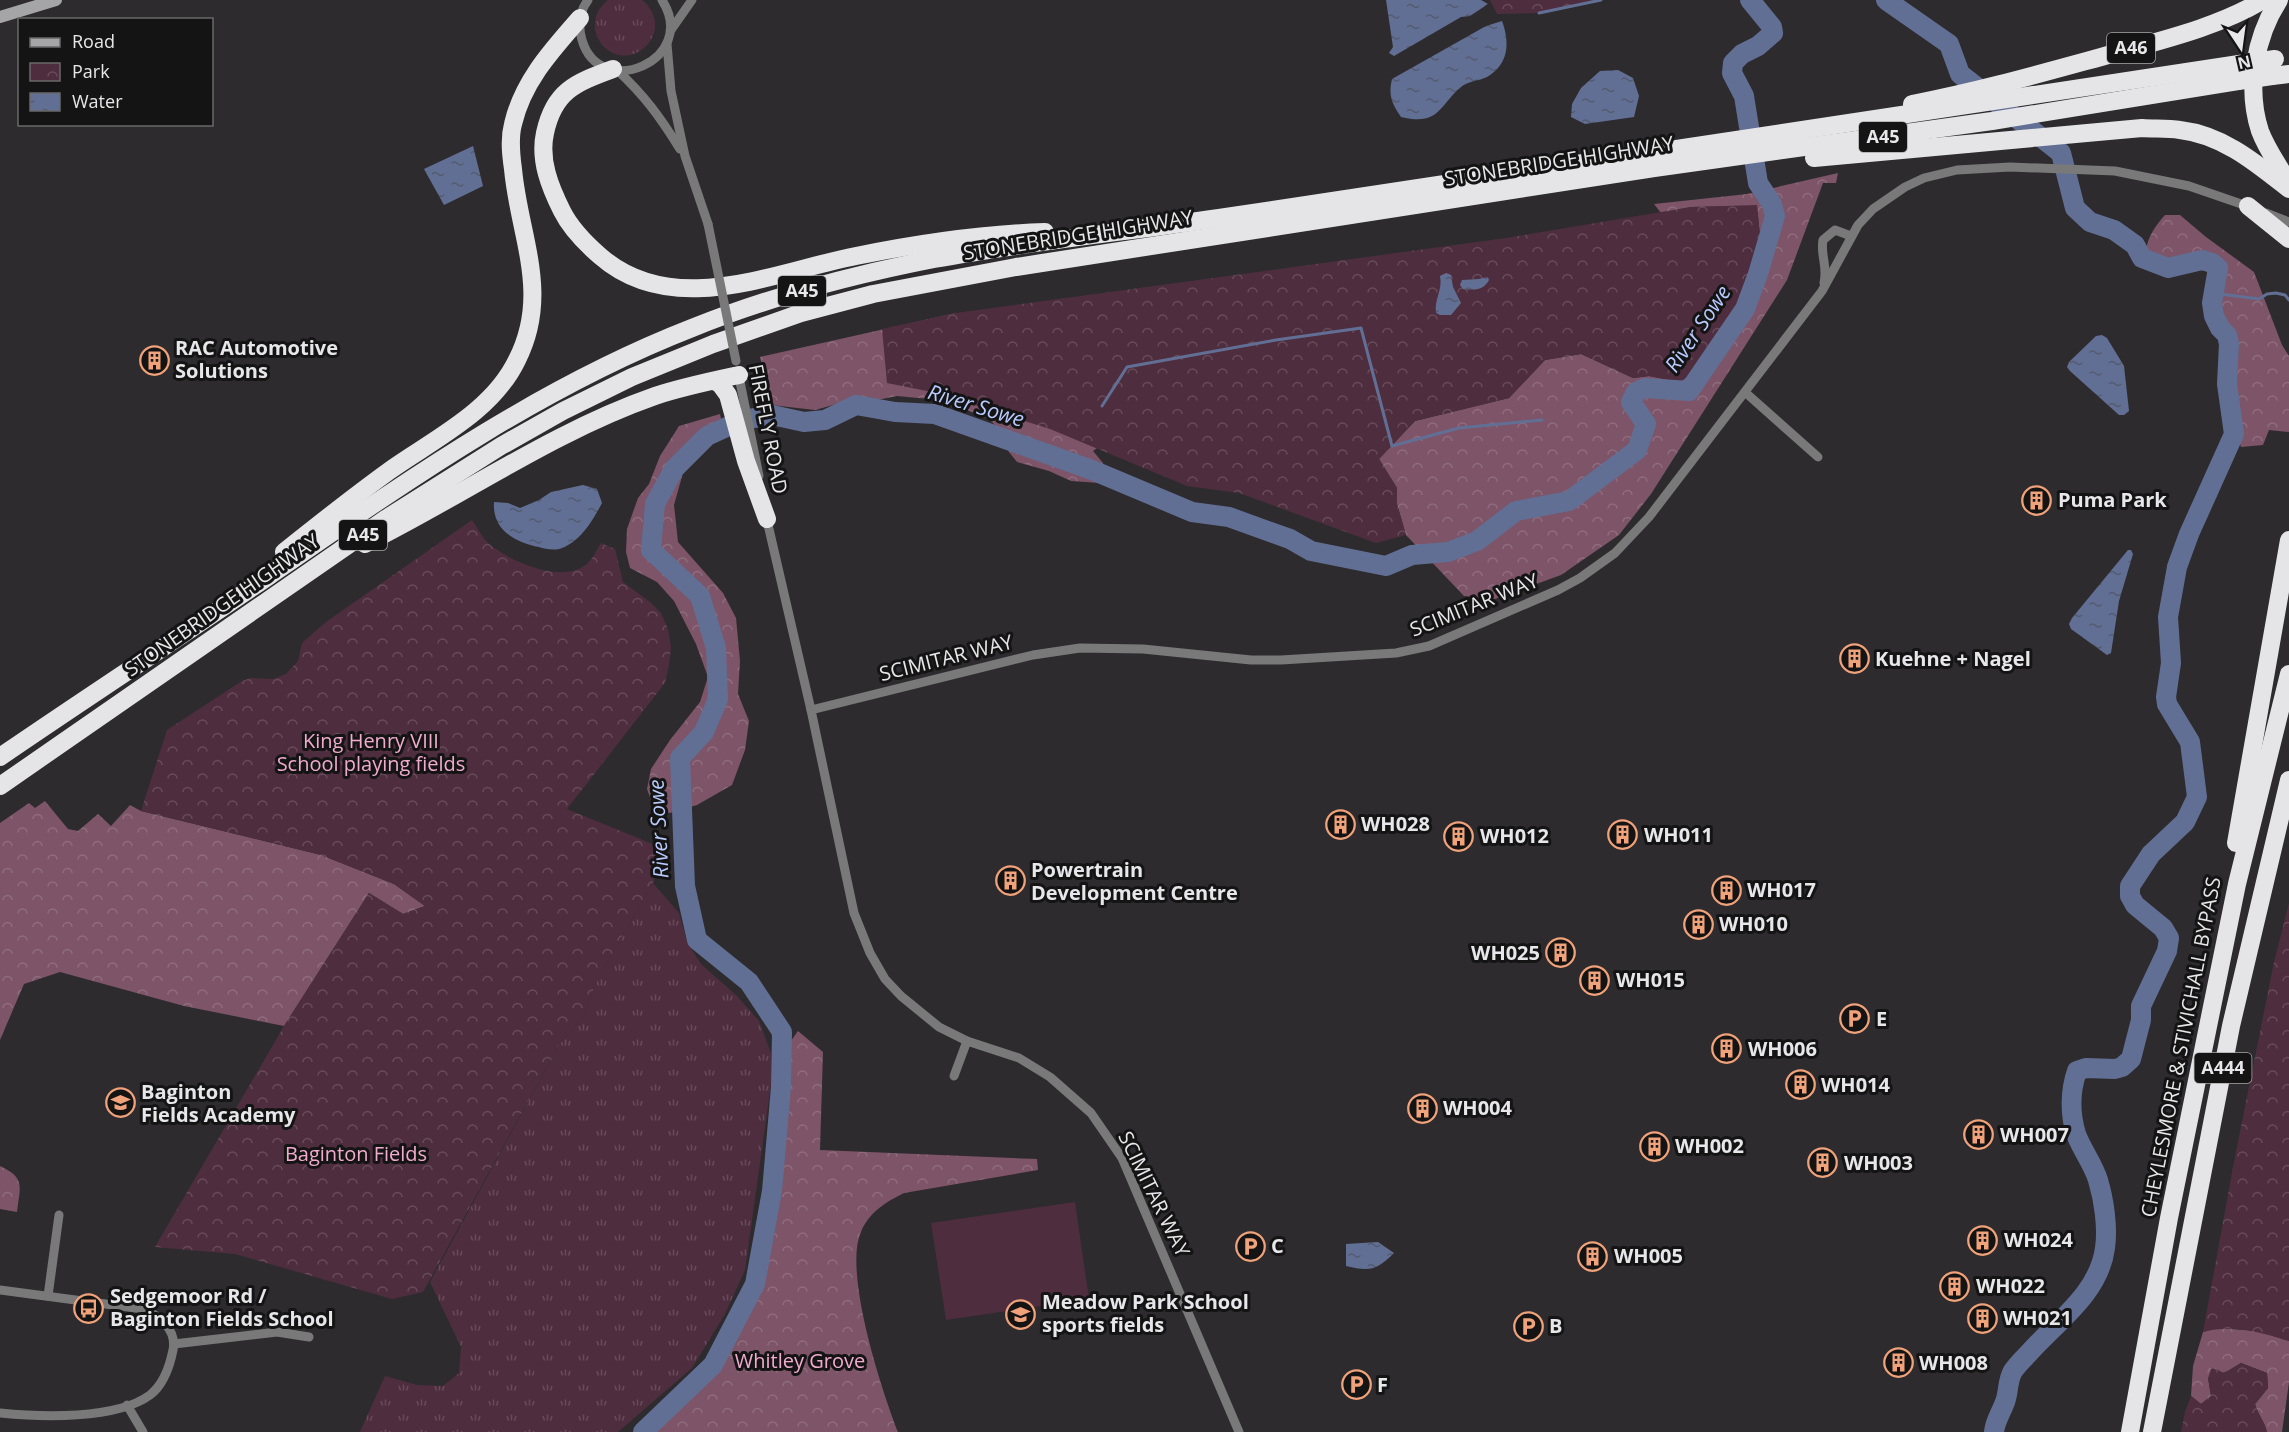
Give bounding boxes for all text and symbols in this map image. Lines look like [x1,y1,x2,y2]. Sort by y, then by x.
legend [18,18,213,126]
north arrow [2211,18,2271,78]
text: Road [72,29,115,53]
road number: A46 [2107,33,2155,63]
text: N [2236,50,2253,75]
text: Park [72,59,110,83]
text: Water [72,89,123,113]
road number: A45 [1859,122,1907,152]
street label: STONEBRIDGE HIGHWAY [1442,129,1676,192]
street label: STONEBRIDGE HIGHWAY [961,203,1195,266]
road number: A45 [778,276,826,306]
water label: River Sowe [1658,280,1736,377]
place label: RAC Automotive Solutions [175,334,338,384]
building icon: RAC Automotive Solutions [138,344,170,376]
street label: FIREFLY ROAD [743,362,794,496]
water label: River Sowe [925,377,1028,433]
building icon: Puma Park [2021,484,2053,516]
place label: Puma Park [2058,486,2167,513]
road number: A45 [339,520,387,550]
street label: STONEBRIDGE HIGHWAY [119,527,325,682]
street label: SCIMITAR WAY [1406,566,1543,643]
street label: SCIMITAR WAY [877,628,1016,687]
building icon: Kuehne + Nagel [1838,643,1870,675]
place label: Kuehne + Nagel [1875,645,2031,672]
park label: King Henry VIII School playing fields [277,727,465,777]
water label: River Sowe [641,779,675,879]
building icon: WH028 [1324,808,1356,840]
place label: WH028 [1361,810,1430,837]
building icon: WH011 [1607,819,1639,851]
building icon: WH012 [1443,820,1475,852]
place label: WH011 [1644,821,1713,848]
place label: WH012 [1480,822,1549,849]
place label: Powertrain Development Centre [1031,856,1238,906]
building icon: Powertrain Development Centre [994,865,1026,897]
building icon: WH017 [1710,874,1742,906]
street label: CHEYLESMORE & STIVICHALL BYPASS [2134,874,2227,1219]
place label: WH017 [1747,876,1816,903]
building icon: WH010 [1682,908,1714,940]
place label: WH010 [1719,910,1788,937]
building icon: WH025 [1545,937,1577,969]
place label: WH025 [1471,939,1540,966]
building icon: WH015 [1579,964,1611,996]
place label: WH015 [1616,966,1685,993]
parking icon: E [1839,1003,1871,1035]
place label: E [1876,1005,1887,1032]
building icon: WH006 [1711,1033,1743,1065]
place label: WH006 [1748,1035,1817,1062]
road number: A444 [2194,1053,2252,1083]
building icon: WH014 [1784,1069,1816,1101]
place label: WH014 [1821,1071,1891,1098]
place label: Baginton Fields Academy [141,1078,296,1128]
school or university icon: Baginton Fields Academy [104,1087,136,1119]
building icon: WH004 [1406,1092,1438,1124]
place label: WH004 [1443,1094,1513,1121]
building icon: WH007 [1963,1119,1995,1151]
place label: WH007 [2000,1121,2069,1148]
street label: SCIMITAR WAY [1112,1127,1197,1262]
building icon: WH002 [1638,1130,1670,1162]
place label: WH002 [1675,1132,1744,1159]
park label: Baginton Fields [285,1140,427,1167]
building icon: WH003 [1807,1147,1839,1179]
place label: WH003 [1844,1149,1913,1176]
building icon: WH024 [1967,1224,1999,1256]
place label: WH024 [2004,1226,2074,1253]
parking icon: C [1234,1230,1266,1262]
place label: C [1271,1232,1284,1259]
building icon: WH005 [1577,1240,1609,1272]
place label: WH005 [1614,1242,1683,1269]
building icon: WH022 [1939,1270,1971,1302]
place label: WH022 [1976,1272,2045,1299]
place label: Sedgemoor Rd / Baginton Fields School [110,1282,334,1332]
place label: Meadow Park School sports fields [1042,1288,1249,1338]
bus stop icon: Sedgemoor Rd / Baginton Fields School [73,1292,105,1324]
school or university icon: Meadow Park School sports fields [1005,1298,1037,1330]
building icon: WH021 [1966,1302,1998,1334]
place label: WH021 [2003,1304,2072,1331]
parking icon: B [1512,1310,1544,1342]
place label: B [1549,1312,1562,1339]
park label: Whitley Grove [735,1347,865,1374]
building icon: WH008 [1882,1347,1914,1379]
place label: WH008 [1919,1349,1988,1376]
parking icon: F [1340,1369,1372,1401]
place label: F [1377,1371,1388,1398]

